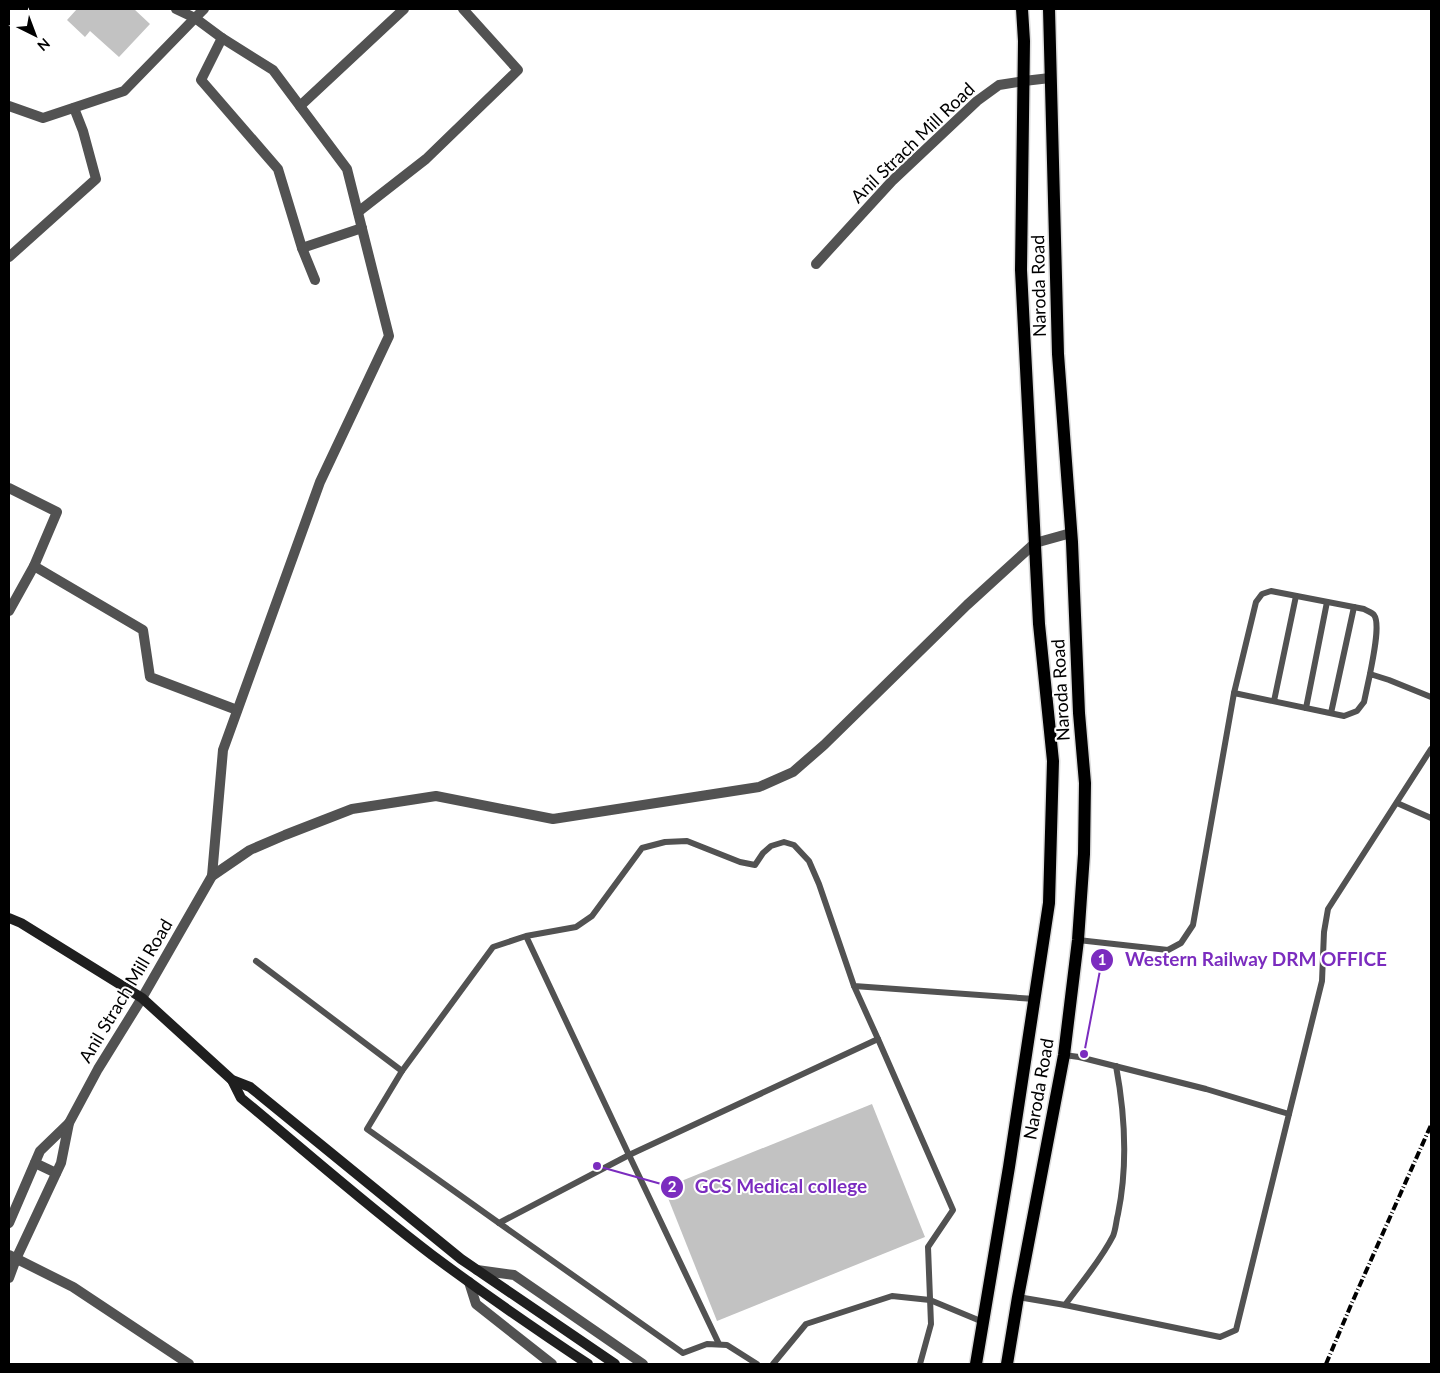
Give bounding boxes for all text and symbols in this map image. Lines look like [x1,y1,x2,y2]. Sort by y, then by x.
north arrow [10,10,60,60]
text: N [34,35,54,55]
street label: Anil Strach Mill Road [846,78,979,207]
street label: Naroda Road [1026,235,1050,337]
street label: Naroda Road [1046,638,1074,742]
street label: Anil Strach Mill Road [74,915,177,1066]
callout: Western Railway DRM OFFICE [1090,943,1397,977]
text: Western Railway DRM OFFICE [1125,947,1387,970]
text: 1 [1098,950,1106,968]
street label: Naroda Road [1018,1037,1058,1141]
callout: GCS Medical college [659,1170,877,1204]
text: GCS Medical college [695,1174,867,1197]
text: 2 [668,1177,677,1195]

